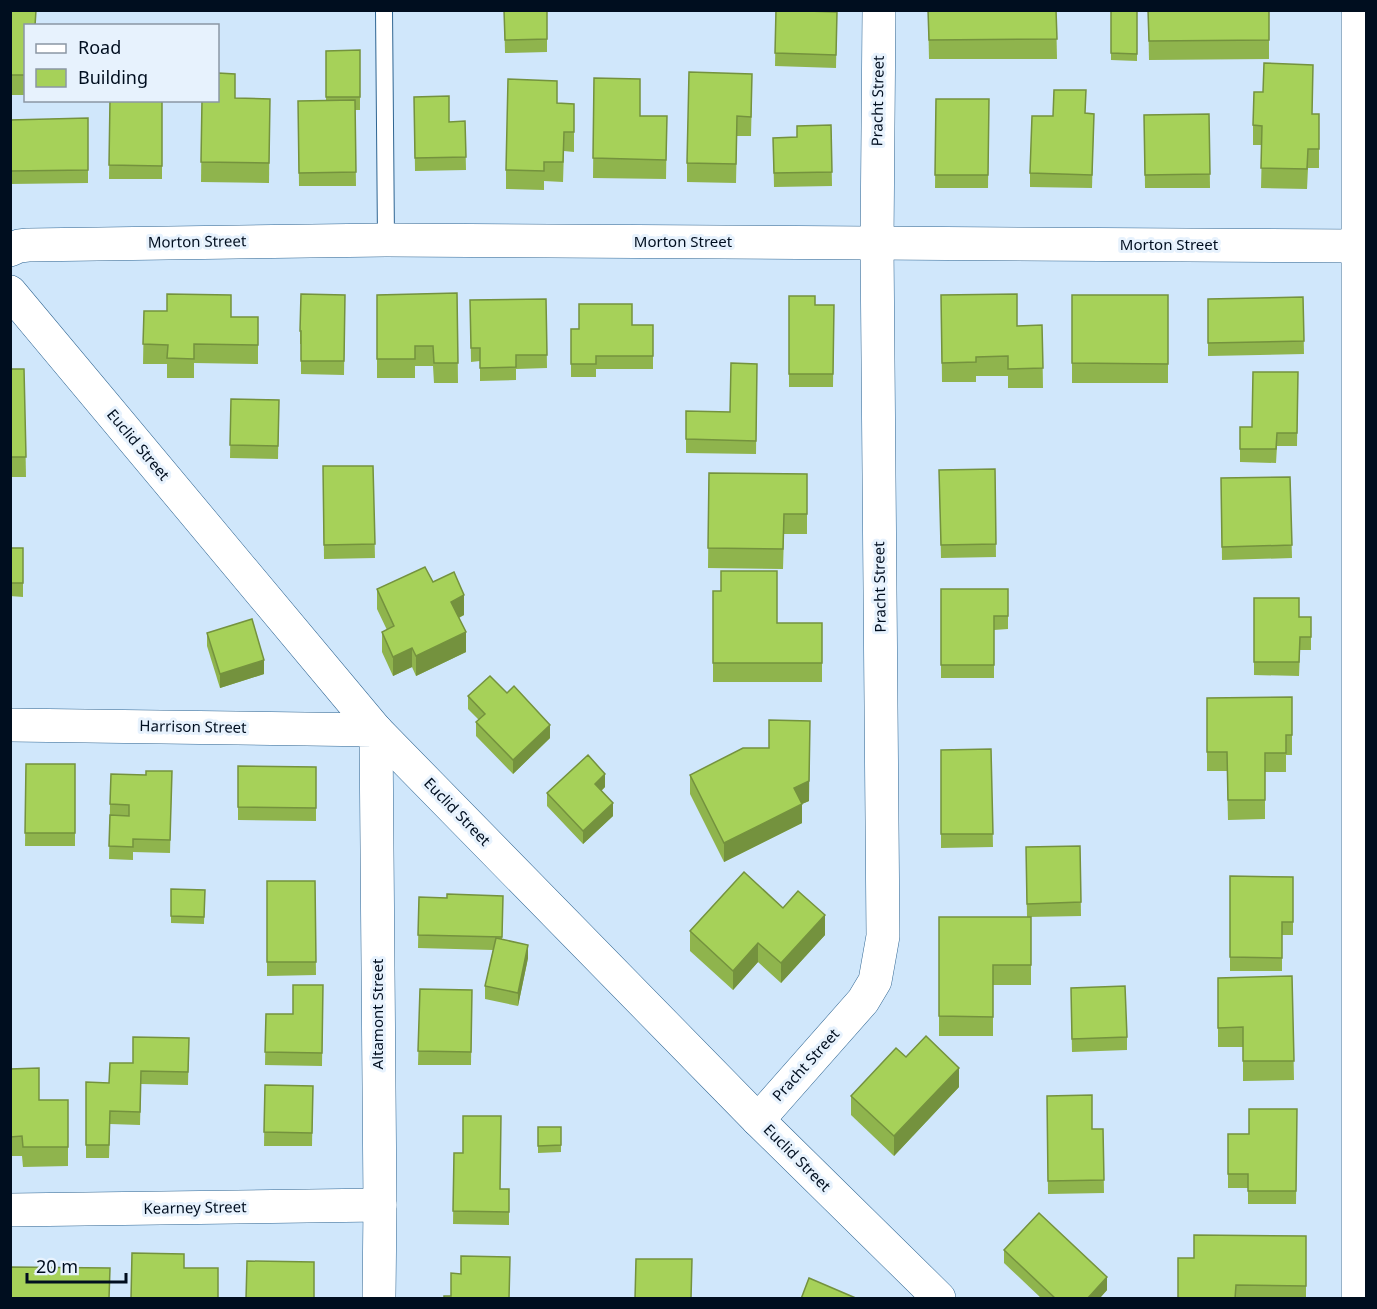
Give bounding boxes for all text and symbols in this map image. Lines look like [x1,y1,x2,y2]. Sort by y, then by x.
legend [24,24,219,102]
text: Road [78,35,121,59]
street label: Pracht Street [866,55,888,147]
text: Building [78,65,148,89]
street label: Morton Street [148,230,247,252]
street label: Morton Street [634,231,733,251]
street label: Morton Street [1120,234,1219,254]
street label: Euclid Street [103,404,175,485]
street label: Pracht Street [868,541,890,633]
street label: Harrison Street [139,715,247,737]
street label: Euclid Street [420,773,496,850]
street label: Altamont Street [367,958,387,1069]
street label: Pracht Street [767,1023,844,1105]
street label: Euclid Street [760,1119,836,1196]
street label: Kearney Street [143,1196,247,1218]
scale bar [27,1246,126,1284]
text: 20 m [36,1254,78,1278]

